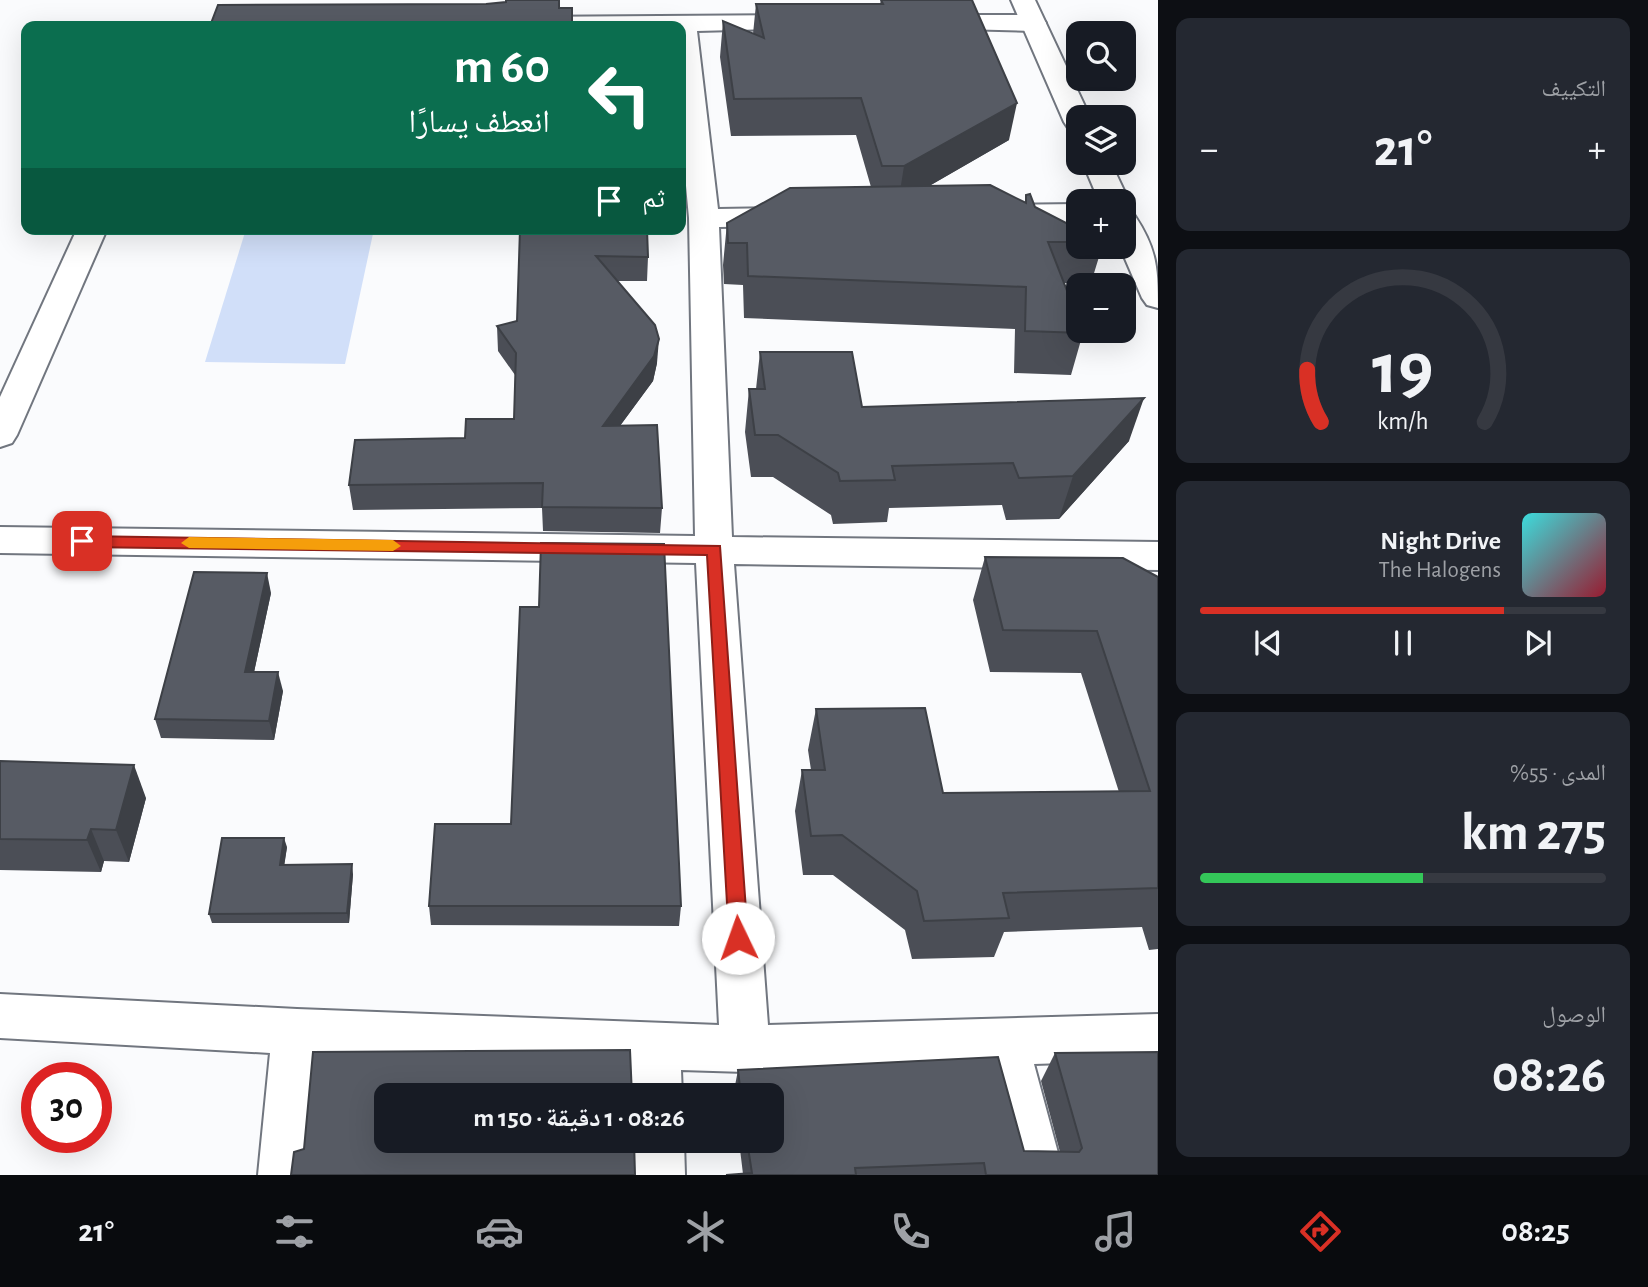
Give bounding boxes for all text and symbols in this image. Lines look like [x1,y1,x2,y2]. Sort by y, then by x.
map controls [1066,21,1136,343]
button: search [1066,21,1136,91]
text: 60 m [454,43,550,92]
icon: left [574,49,665,140]
text: التكييف [1541,78,1606,101]
button: layers [1066,105,1136,175]
text: انعطف يسارًا [409,106,550,138]
text: 21° [1374,123,1432,175]
text: − [1200,131,1218,169]
text: + [1588,131,1606,169]
icon: arrive [590,182,628,220]
text: ثم [642,186,665,212]
button: + [1066,189,1136,259]
button: − [1066,273,1136,343]
text: 19 [1372,335,1434,408]
text: km/h [1377,409,1429,434]
pin [52,511,112,571]
icon: arrive [63,522,101,560]
text: Night Drive [1380,528,1501,554]
text: The Halogens [1379,559,1501,582]
icon: previous [1249,624,1287,662]
icon: pause [1384,624,1422,662]
icon: next [1519,624,1557,662]
text: المدى · 55% [1510,762,1606,785]
text: 275 km [1461,807,1606,859]
position arrow [701,901,775,975]
text: الوصول [1542,1004,1606,1027]
text: 08:26 [1492,1049,1606,1101]
speed limit sign: 30 [21,1062,112,1153]
text: 08:26 · 1 دقيقة · 150 m [473,1105,685,1131]
icon: filters [270,1207,319,1256]
icon: car [475,1207,524,1256]
icon: climate [681,1207,730,1256]
icon: phone [886,1207,935,1256]
icon: music [1091,1207,1140,1256]
icon: directions [1296,1207,1345,1256]
text: 21° [78,1215,114,1247]
text: 08:25 [1501,1215,1570,1247]

